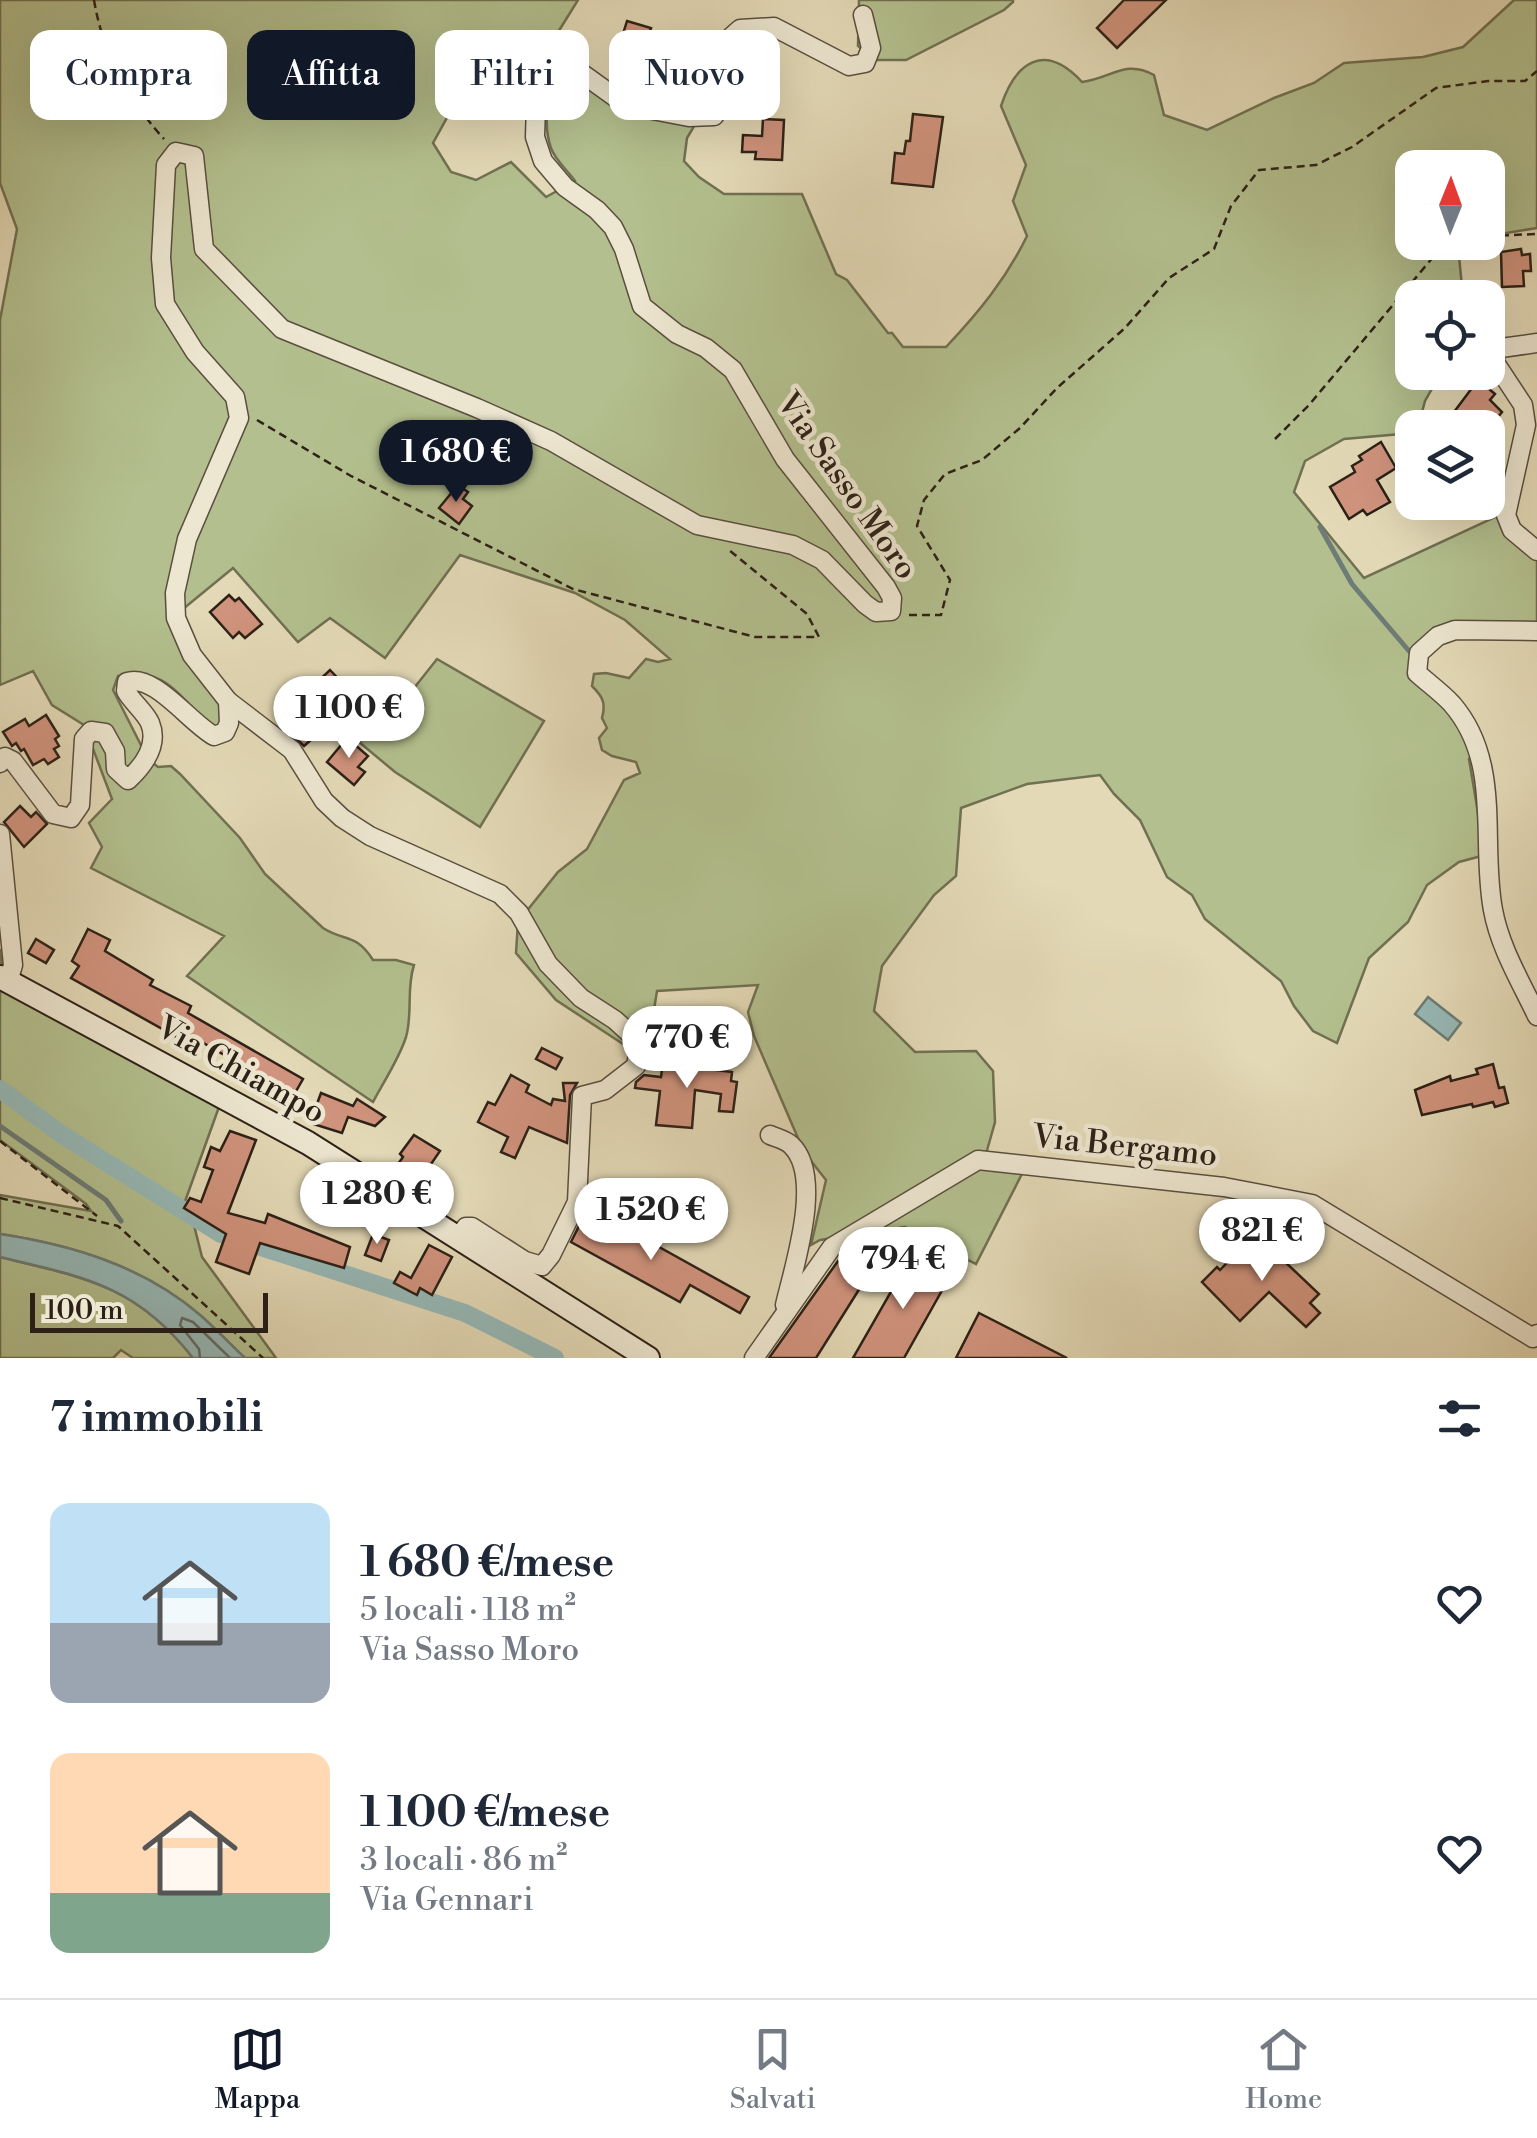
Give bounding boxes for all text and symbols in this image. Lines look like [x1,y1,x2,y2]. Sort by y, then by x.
chip: Compra [30,30,227,120]
chip: Affitta [247,30,415,120]
chip: Filtri [435,30,589,120]
chip: Nuovo [609,30,780,120]
north arrow [1395,150,1505,260]
map controls [1395,150,1505,520]
button: locate [1395,280,1505,390]
street label: Via Sasso Moro [767,384,926,587]
button: layers [1395,410,1505,520]
pin: 1 680 € [364,420,548,505]
text: 1 680 € [401,432,511,472]
pin: 1 100 € [257,676,441,761]
text: 1 100 € [295,688,403,728]
pin: 770 € [617,1006,757,1091]
street label: Via Chiampo [149,1007,332,1133]
text: 770 € [644,1018,730,1058]
street label: Via Bergamo [1030,1116,1219,1176]
pin: 1 280 € [285,1162,469,1247]
text: 1 280 € [322,1174,432,1214]
pin: 1 520 € [559,1178,743,1263]
text: 1 520 € [596,1190,706,1230]
pin: 821 € [1192,1199,1332,1284]
text: 821 € [1221,1211,1303,1251]
pin: 794 € [833,1227,973,1312]
text: 794 € [860,1239,946,1279]
scale bar [30,1288,268,1332]
text: 100 m [45,1293,124,1328]
icon: filters [1432,1391,1487,1446]
text: 7 immobili [50,1392,263,1445]
text: 1 680 €/mese [360,1537,614,1590]
icon: home [130,1543,250,1663]
icon: heart [1432,1576,1487,1631]
text: 5 locali · 118 m² [360,1590,576,1630]
text: Via Sasso Moro [360,1630,579,1670]
text: 1 100 €/mese [360,1787,610,1840]
icon: home [130,1793,250,1913]
icon: heart [1432,1826,1487,1881]
text: 3 locali · 86 m² [360,1840,567,1880]
text: Via Gennari [360,1880,534,1920]
tab: Mappa [215,2022,300,2117]
tab: Salvati [730,2022,816,2117]
tab: Home [1245,2022,1322,2117]

